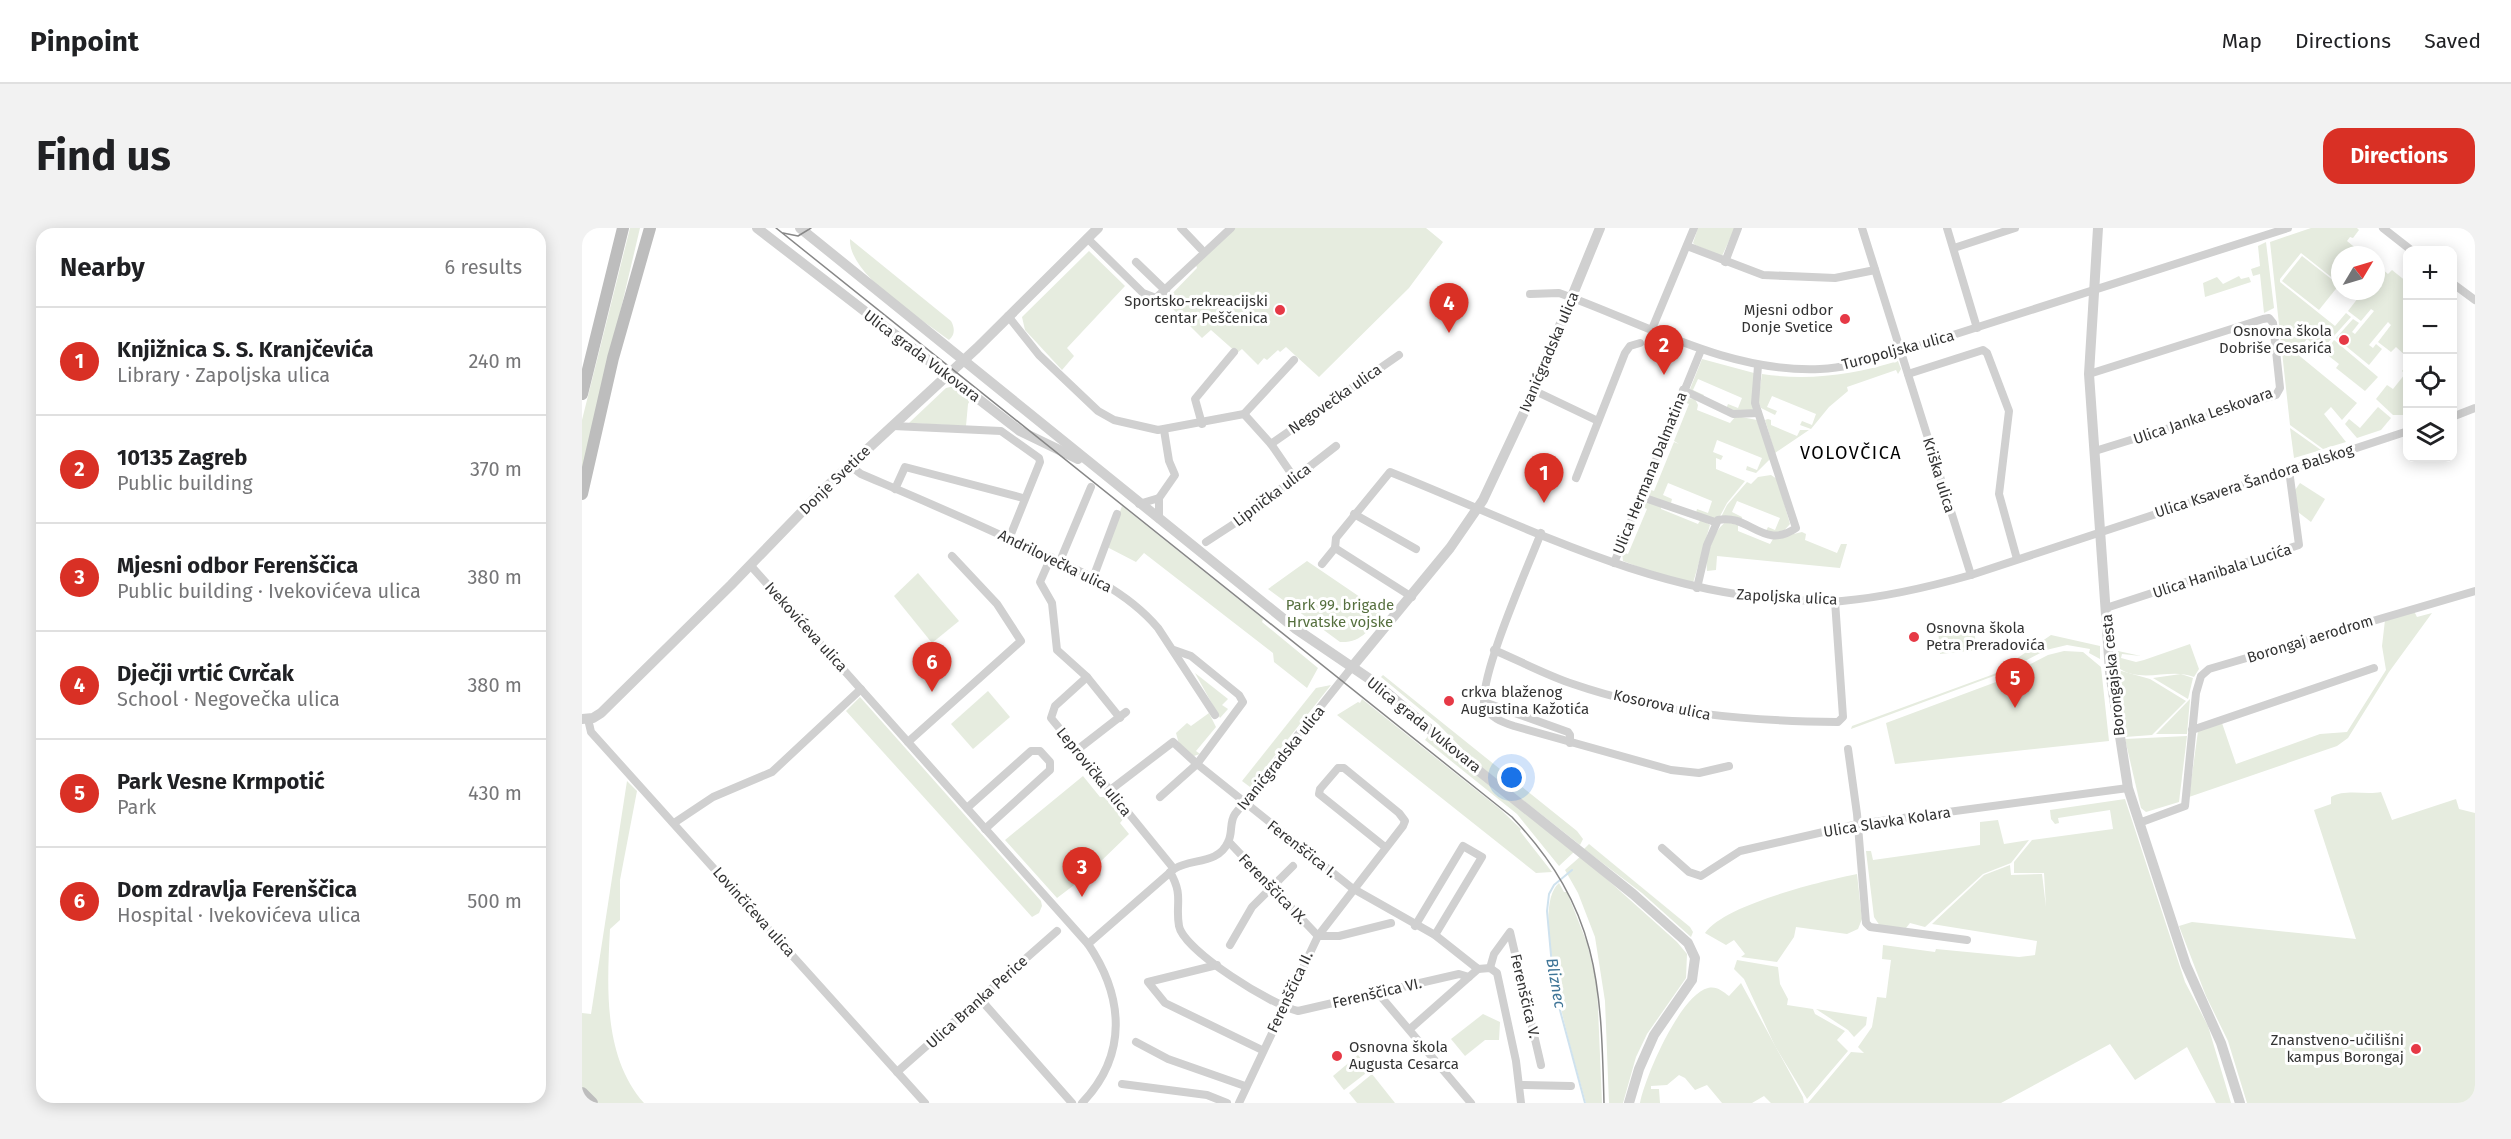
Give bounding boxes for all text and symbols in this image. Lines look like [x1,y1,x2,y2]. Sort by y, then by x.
text: Pinpoint [30,25,139,58]
text: Map [2222,28,2262,54]
text: Directions [2295,28,2391,54]
text: Saved [2424,28,2481,54]
button: Directions [2323,128,2475,184]
text: Find us [36,131,171,181]
north arrow [2331,246,2385,300]
map controls [2403,246,2457,462]
button: + [2403,246,2457,300]
text: Nearby [60,252,145,283]
text: 6 results [445,255,522,279]
pin: 4 [1430,284,1468,333]
street label: Ivanićgradska ulica [1515,289,1583,415]
place label: Sportsko-rekreacijski centar Peščenica [1124,292,1268,327]
button: − [2403,300,2457,354]
place label: Mjesni odbor Donje Svetice [1741,301,1833,336]
marker: Sportsko-rekreacijski centar Peščenica [1273,303,1287,317]
street label: Ulica grada Vukovara [860,306,984,406]
marker: Mjesni odbor Donje Svetice [1838,312,1852,326]
place label: Osnovna škola Dobriše Cesarića [2219,322,2332,357]
pin: 2 [1644,326,1684,375]
street label: Turopoljska ulica [1840,326,1956,374]
marker: Osnovna škola Dobriše Cesarića [2337,333,2351,347]
text: Knjižnica S. S. Kranjčevića [117,336,374,363]
text: 1 [75,349,84,373]
text: 240 m [468,349,522,373]
button: locate [2403,354,2457,408]
street label: Negovečka ulica [1285,360,1385,438]
text: Library · Zapoljska ulica [117,363,330,387]
street label: Ulica Janka Leskovara [2131,384,2275,448]
street label: Ulica Hermana Dalmatina [1609,389,1691,557]
button: layers [2403,408,2457,462]
street label: Kriška ulica [1919,435,1959,515]
street label: Ulica Ksavera Šandora Đalskog [2152,440,2356,522]
street label: Donje Svetice [796,442,874,518]
district label: VOLOVČICA [1800,442,1902,464]
text: 10135 Zagreb [117,444,247,471]
pin: 1 [1524,454,1564,503]
text: 2 [74,457,85,481]
text: 370 m [470,457,522,481]
street label: Lipnička ulica [1229,460,1315,530]
text: Public building [117,471,253,495]
street label: Andrilovečka ulica [995,526,1115,596]
street label: Ulica Hanibala Lucića [2150,540,2294,602]
text: Mjesni odbor Ferenščica [117,552,358,579]
text: 3 [74,565,85,589]
text: 380 m [467,565,522,589]
street label: Ivekovićeva ulica [761,578,851,676]
text: Public building · Ivekovićeva ulica [117,579,421,603]
street label: Zapoljska ulica [1736,585,1838,609]
park label: Park 99. brigade Hrvatske vojske [1286,596,1394,631]
street label: Borongaj aerodrom [2245,611,2375,667]
street label: Borongajska cesta [2098,613,2128,737]
place label: Osnovna škola Petra Preradovića [1926,619,2045,654]
marker: Osnovna škola Petra Preradovića [1907,630,1921,644]
pin: 6 [912,642,952,692]
pin: 5 [1996,658,2034,708]
text: Dječji vrtić Cvrčak [117,660,294,687]
text: 4 [74,673,85,697]
text: 380 m [467,673,522,697]
street label: Ulica grada Vukovara [1363,673,1485,777]
place label: crkva blaženog Augustina Kažotića [1461,683,1589,718]
street label: Kosorova ulica [1612,686,1712,724]
text: School · Negovečka ulica [117,687,340,711]
marker: crkva blaženog Augustina Kažotića [1442,694,1456,708]
street label: Ivanićgradska ulica [1233,702,1329,814]
street label: Leprovička ulica [1053,724,1135,820]
your location [1497,763,1526,792]
text: Park Vesne Krmpotić [117,768,325,795]
text: 5 [74,781,85,805]
text: 430 m [468,781,522,805]
text: Park [117,795,156,819]
street label: Ulica Slavka Kolara [1822,803,1952,841]
street label: Ferenščica I. [1264,816,1340,882]
pin: 3 [1062,848,1102,897]
street label: Ferenščica IX. [1235,850,1311,928]
street label: Lovinčićeva ulica [709,863,799,961]
text: Dom zdravlja Ferenščica [117,876,357,903]
text: 6 [74,889,85,913]
text: 500 m [467,889,522,913]
text: Hospital · Ivekovićeva ulica [117,903,361,927]
street label: Ferenščica II. [1263,949,1317,1035]
street label: Ulica Branka Perice [923,952,1031,1052]
street label: Ferenščica V. [1507,952,1543,1040]
water label: Bliznec [1542,956,1570,1010]
street label: Ferenščica VI. [1331,974,1423,1012]
place label: Znanstveno-učilišni kampus Borongaj [2270,1031,2404,1066]
place label: Osnovna škola Augusta Cesarca [1349,1038,1459,1073]
marker: Znanstveno-učilišni kampus Borongaj [2409,1042,2423,1056]
marker: Osnovna škola Augusta Cesarca [1330,1049,1344,1063]

